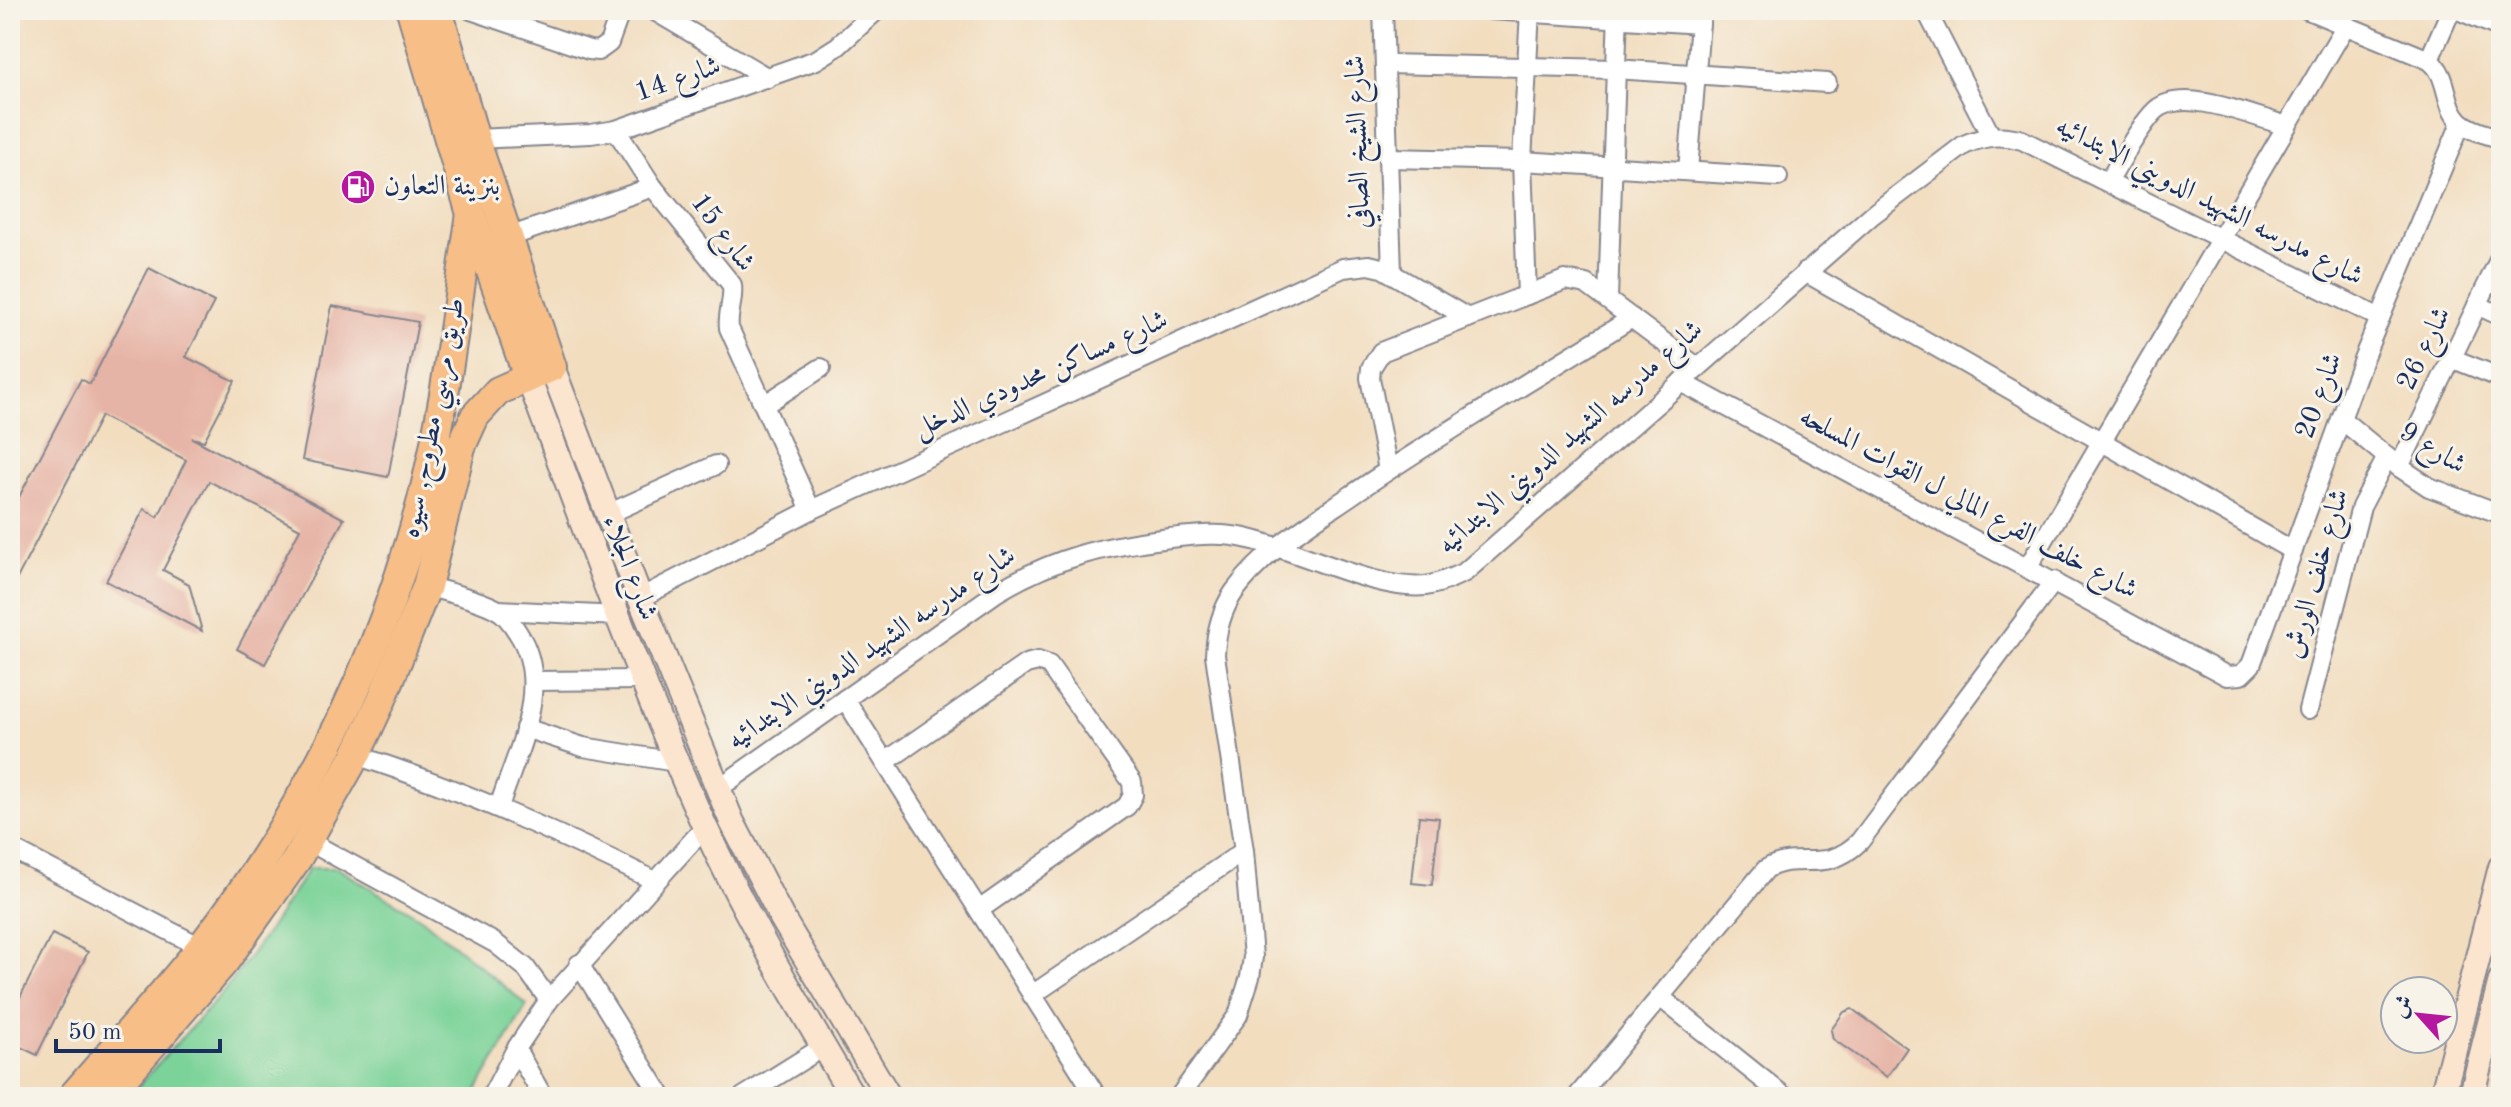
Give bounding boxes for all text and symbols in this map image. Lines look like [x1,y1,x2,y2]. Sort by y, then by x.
street label: شارع 14 [631,52,727,114]
street label: شارع الشيخ الصافي [1342,55,1384,229]
street label: شارع مدرسه الشهيد الدويني الابتدائيه [2047,112,2367,299]
fuel station icon: بنزينة التعاون [339,168,377,206]
place label: بنزينة التعاون [384,173,500,202]
street label: شارع 15 [679,189,759,281]
street label: طريق مرسي مطروح, سيوه [397,296,481,542]
street label: شارع 26 [2393,303,2463,398]
street label: شارع مساكن محدودي الدخل [909,305,1175,450]
street label: شارع مدرسه الشهيد الدويني الابتدائيه [1433,316,1714,566]
street label: شارع 20 [2292,349,2355,445]
street label: شارع خلف الفرع المالي ل القوات المسلحه [1791,403,2142,611]
street label: شارع 9 [2390,418,2470,486]
street label: شارع خلف الورش [2279,486,2361,664]
street label: شارع الجلاء [590,512,662,627]
street label: شارع مدرسه الشهيد الدويني الابتدائيه [723,542,1026,762]
north arrow [2379,975,2459,1055]
text: ش [2388,992,2418,1022]
scale bar [56,1003,220,1053]
text: 50 m [68,1021,122,1045]

